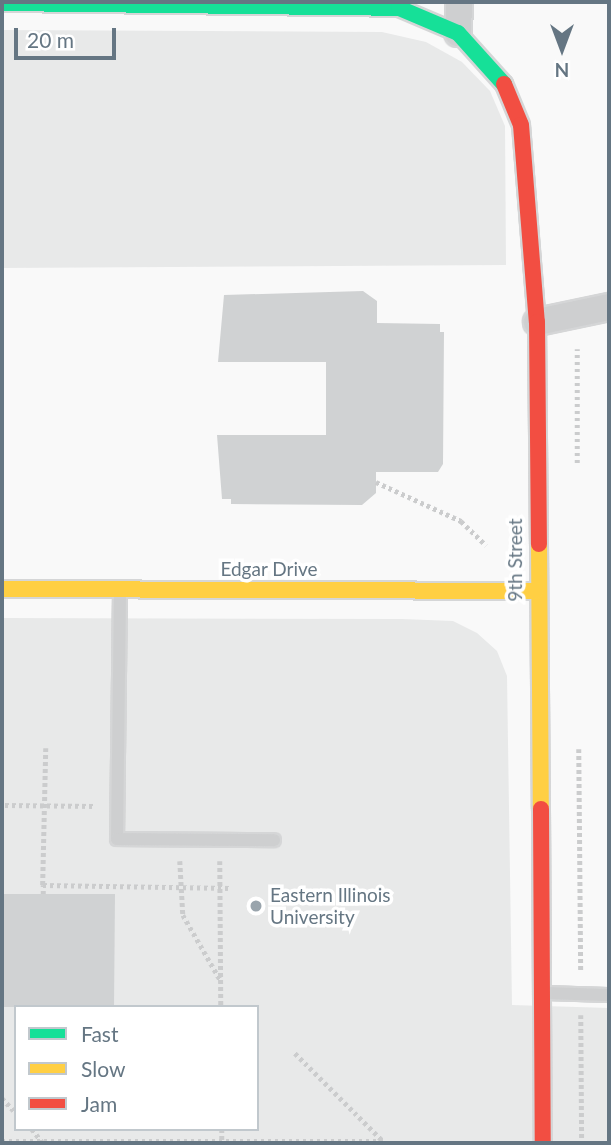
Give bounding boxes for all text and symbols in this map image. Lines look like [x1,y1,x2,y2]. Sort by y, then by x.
scale bar [18,14,119,58]
north arrow [527,14,597,84]
text: 20 m [27,27,74,52]
text: N [555,59,569,82]
street label: 9th Street [504,518,526,602]
street label: Edgar Drive [220,558,318,580]
place label: Eastern Illinois University [270,884,391,928]
marker: Eastern Illinois University [248,898,264,914]
legend [14,1005,259,1131]
text: Fast [81,1021,118,1046]
text: Slow [81,1056,125,1081]
text: Jam [81,1091,117,1116]

